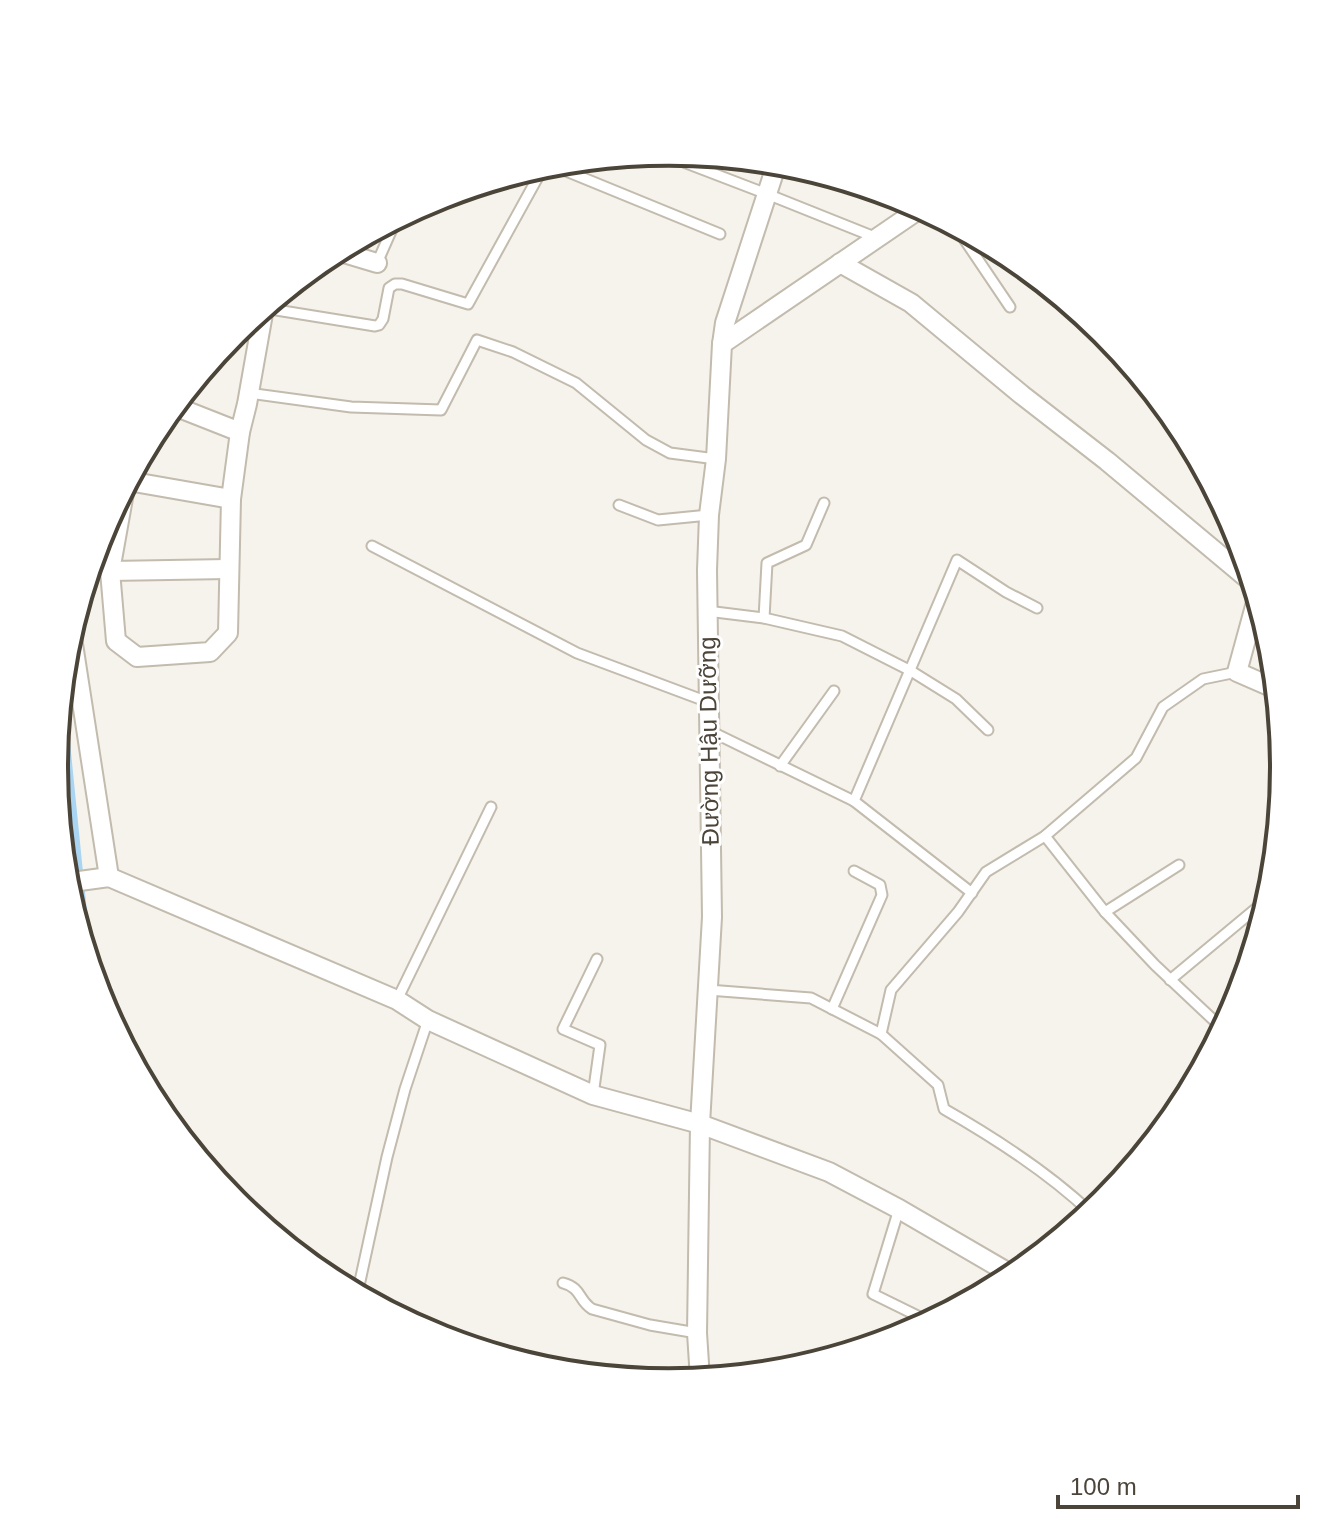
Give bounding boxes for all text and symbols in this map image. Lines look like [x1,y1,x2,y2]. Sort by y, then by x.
street label: Đường Hậu Dưỡng [693,636,724,846]
scale bar [1058,1459,1298,1509]
text: 100 m [1070,1473,1137,1500]

